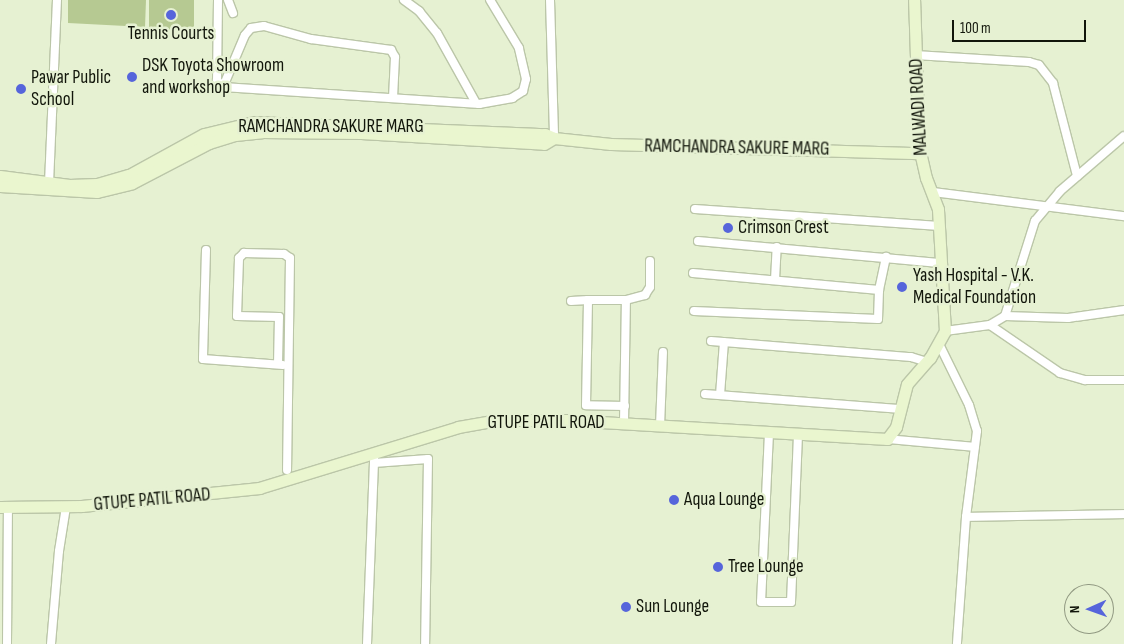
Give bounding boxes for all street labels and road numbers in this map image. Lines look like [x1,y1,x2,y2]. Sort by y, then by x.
street label: MALWADI ROAD [905,58,933,156]
street label: RAMCHANDRA SAKURE MARG [238,116,424,138]
street label: RAMCHANDRA SAKURE MARG [644,135,830,161]
street label: GTUPE PATIL ROAD [487,412,605,434]
street label: GTUPE PATIL ROAD [93,484,211,516]

